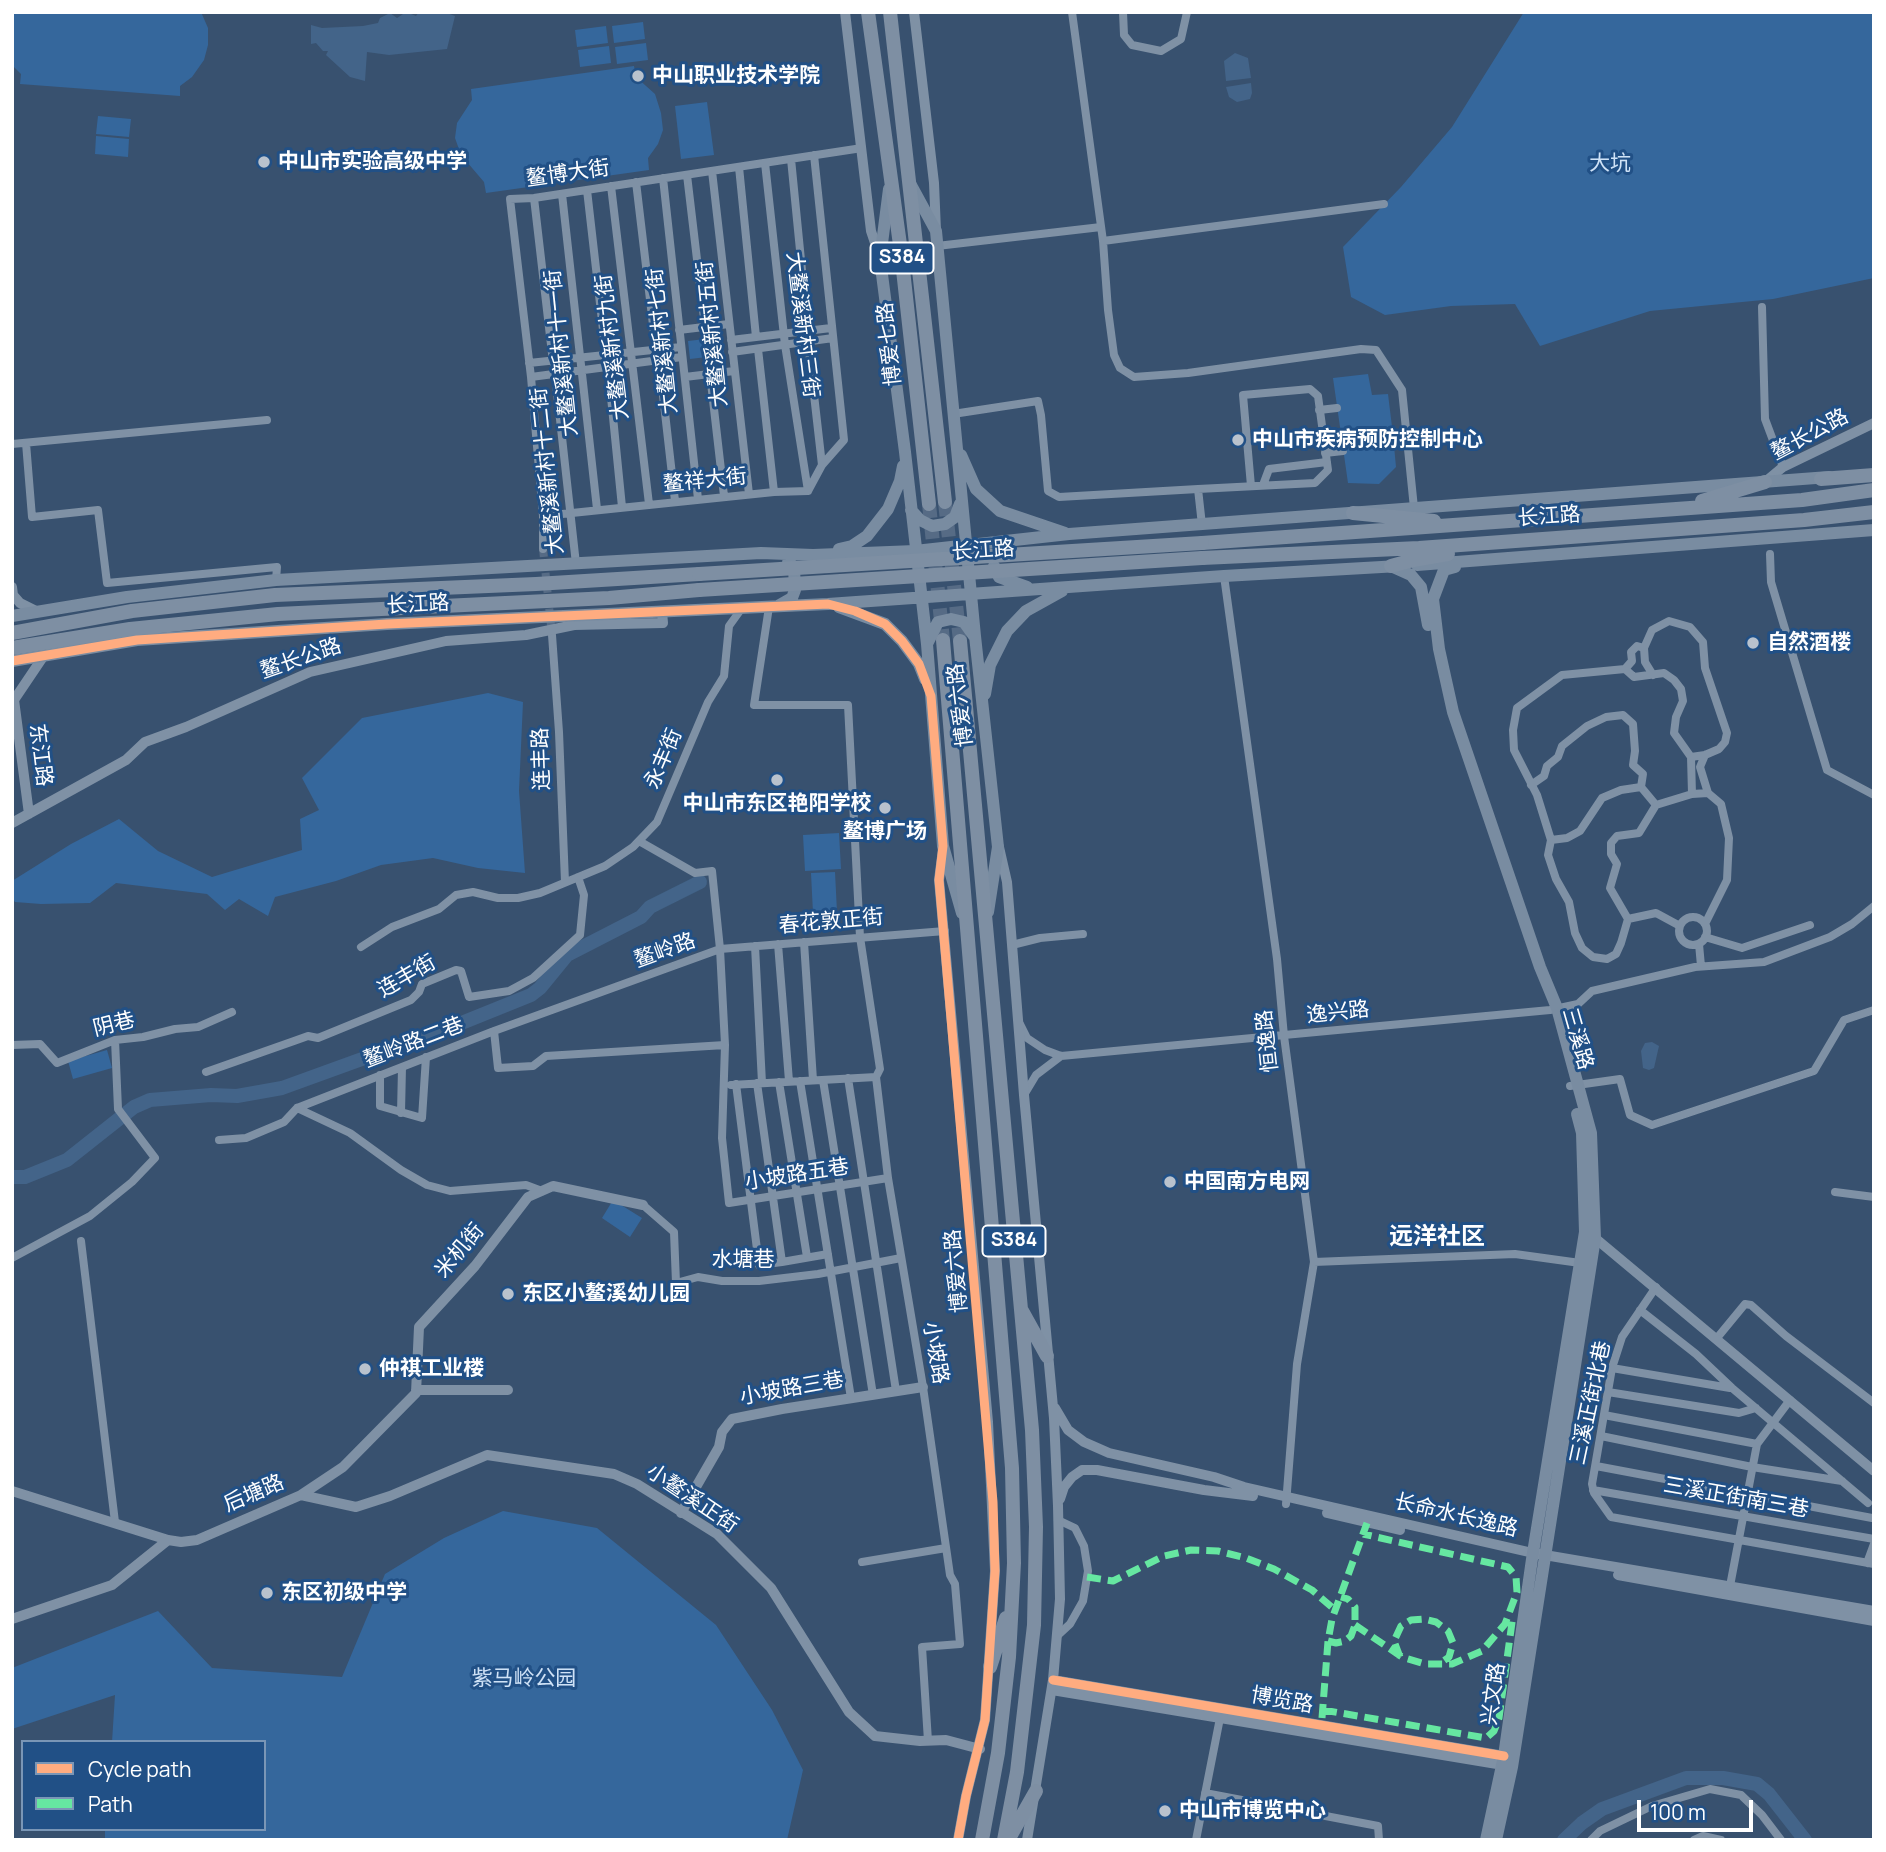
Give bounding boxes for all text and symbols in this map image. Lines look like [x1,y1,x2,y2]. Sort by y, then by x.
place label: 中山职业技术学院 [652,63,820,89]
marker: 中山职业技术学院 [630,68,646,84]
place label: 中山市实验高级中学 [278,149,467,175]
park label: 大坑 [1589,151,1631,177]
marker: 中山市实验高级中学 [256,154,272,170]
street label: 鳌博大街 [525,156,611,192]
road number: S384 [870,242,934,274]
street label: 大鳌溪新村三街 [781,251,823,399]
street label: 大鳌溪新村五街 [693,260,733,408]
street label: 大鳌溪新村七街 [643,267,683,415]
street label: 大鳌溪新村十一街 [541,268,583,438]
street label: 大鳌溪新村九街 [592,273,634,421]
street label: 博爱七路 [873,301,907,387]
street label: 大鳌溪新村十二街 [527,386,569,556]
street label: 鳌长公路 [1767,404,1853,466]
place label: 中山市疾病预防控制中心 [1252,427,1483,453]
marker: 中山市疾病预防控制中心 [1230,432,1246,448]
street label: 鳌祥大街 [662,464,748,498]
street label: 长江路 [1517,502,1581,532]
street label: 长江路 [951,536,1015,566]
street label: 长江路 [386,591,450,619]
place label: 自然酒楼 [1767,630,1851,656]
street label: 鳌长公路 [257,633,345,685]
marker: 自然酒楼 [1745,635,1761,651]
street label: 博爱六路 [943,662,979,748]
street label: 东江路 [24,722,56,788]
street label: 永丰街 [640,725,688,793]
street label: 连丰路 [528,727,556,791]
marker: 中山市东区艳阳学校 [769,772,785,788]
place label: 中山市东区艳阳学校 [683,791,871,817]
marker: 鳌博广场 [877,800,893,816]
place label: 鳌博广场 [843,819,927,845]
street label: 春花敦正街 [778,905,884,939]
street label: 鳌岭路 [631,928,699,974]
street label: 连丰街 [373,950,441,1004]
street label: 逸兴路 [1305,997,1371,1029]
street label: 三溪路 [1556,1005,1598,1073]
street label: 阴巷 [91,1008,137,1042]
street label: 恒逸路 [1252,1008,1284,1074]
street label: 鳌岭路二巷 [360,1012,468,1074]
street label: 小坡路五巷 [743,1154,851,1196]
place label: 中国南方电网 [1184,1169,1310,1195]
marker: 中国南方电网 [1162,1174,1178,1190]
street label: 米机街 [430,1219,490,1283]
district label: 远洋社区 [1389,1223,1485,1251]
road number: S384 [982,1226,1046,1256]
street label: 博爱六路 [941,1228,973,1314]
street label: 水塘巷 [712,1247,774,1273]
place label: 东区小鳌溪幼儿园 [522,1281,690,1307]
marker: 东区小鳌溪幼儿园 [500,1286,516,1302]
street label: 小坡路 [917,1320,953,1386]
street label: 三溪正街北巷 [1566,1339,1616,1467]
place label: 仲祺工业楼 [379,1356,484,1382]
marker: 仲祺工业楼 [357,1361,373,1377]
street label: 小坡路三巷 [738,1367,846,1411]
street label: 小鳌溪正街 [641,1459,743,1539]
street label: 后塘路 [220,1470,288,1518]
street label: 三溪正街南三巷 [1661,1473,1811,1523]
street label: 长命水长逸路 [1392,1490,1520,1542]
place label: 东区初级中学 [281,1580,407,1606]
marker: 东区初级中学 [259,1585,275,1601]
street label: 兴文路 [1477,1661,1511,1727]
park label: 紫马岭公园 [472,1666,576,1692]
street label: 博览路 [1249,1683,1315,1719]
legend [21,1740,266,1831]
text: Cycle path [88,1755,191,1783]
scale bar [1641,1786,1756,1830]
text: Path [88,1790,133,1818]
place label: 中山市博览中心 [1179,1798,1326,1824]
text: 100 m [1650,1798,1706,1826]
marker: 中山市博览中心 [1157,1803,1173,1819]

